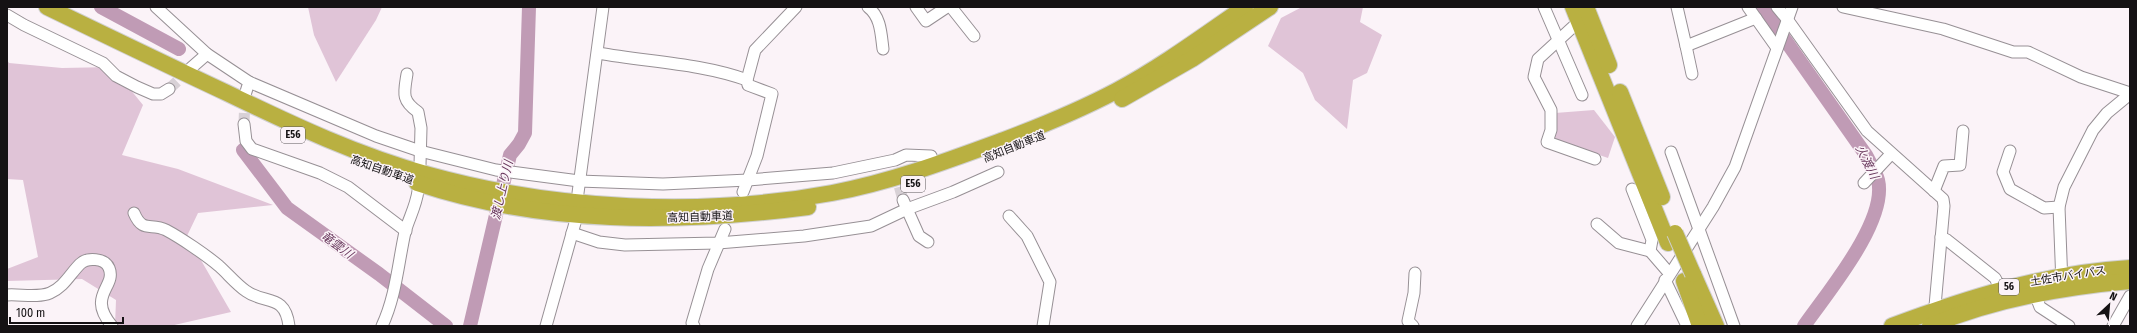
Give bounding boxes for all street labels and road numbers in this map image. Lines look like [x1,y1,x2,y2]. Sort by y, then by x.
road number: E56 [281,127,305,143]
street label: 高知自動車道 [981,129,1047,165]
street label: 高知自動車道 [349,153,415,187]
road number: E56 [901,176,925,192]
street label: 高知自動車道 [667,209,733,225]
street label: 土佐市バイパス [2029,264,2107,288]
road number: 56 [1999,279,2019,295]

